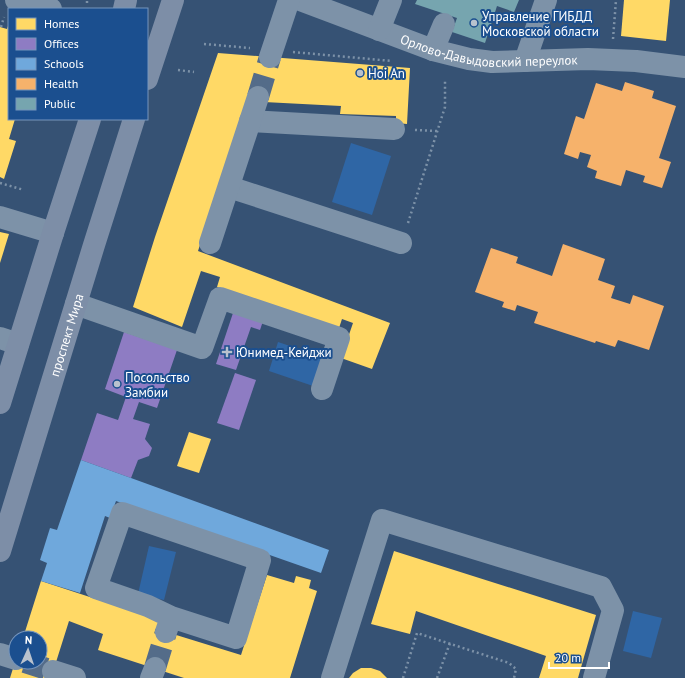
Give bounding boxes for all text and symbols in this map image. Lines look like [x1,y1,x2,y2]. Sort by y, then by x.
legend [8,8,148,120]
place label: Управление ГИБДД Московской области [482,8,599,40]
text: Homes [44,16,79,31]
marker: Управление ГИБДД Московской области [469,18,479,28]
street label: Орлово-Давыдовский переулок [398,30,579,71]
text: Offices [44,36,79,51]
text: Schools [44,56,84,71]
place label: Hoi An [368,65,405,82]
marker: Hoi An [355,68,365,78]
text: Health [44,76,78,91]
text: Public [44,96,76,111]
street label: проспект Мира [46,291,87,378]
place label: Юнимед-Кейджи [236,344,332,361]
marker: Юнимед-Кейджи [221,346,233,358]
place label: Посольство Замбии [125,369,190,401]
marker: Посольство Замбии [112,379,122,389]
north arrow [8,630,48,670]
text: N [25,633,33,647]
scale bar [549,644,609,670]
text: 20 m [555,650,581,665]

